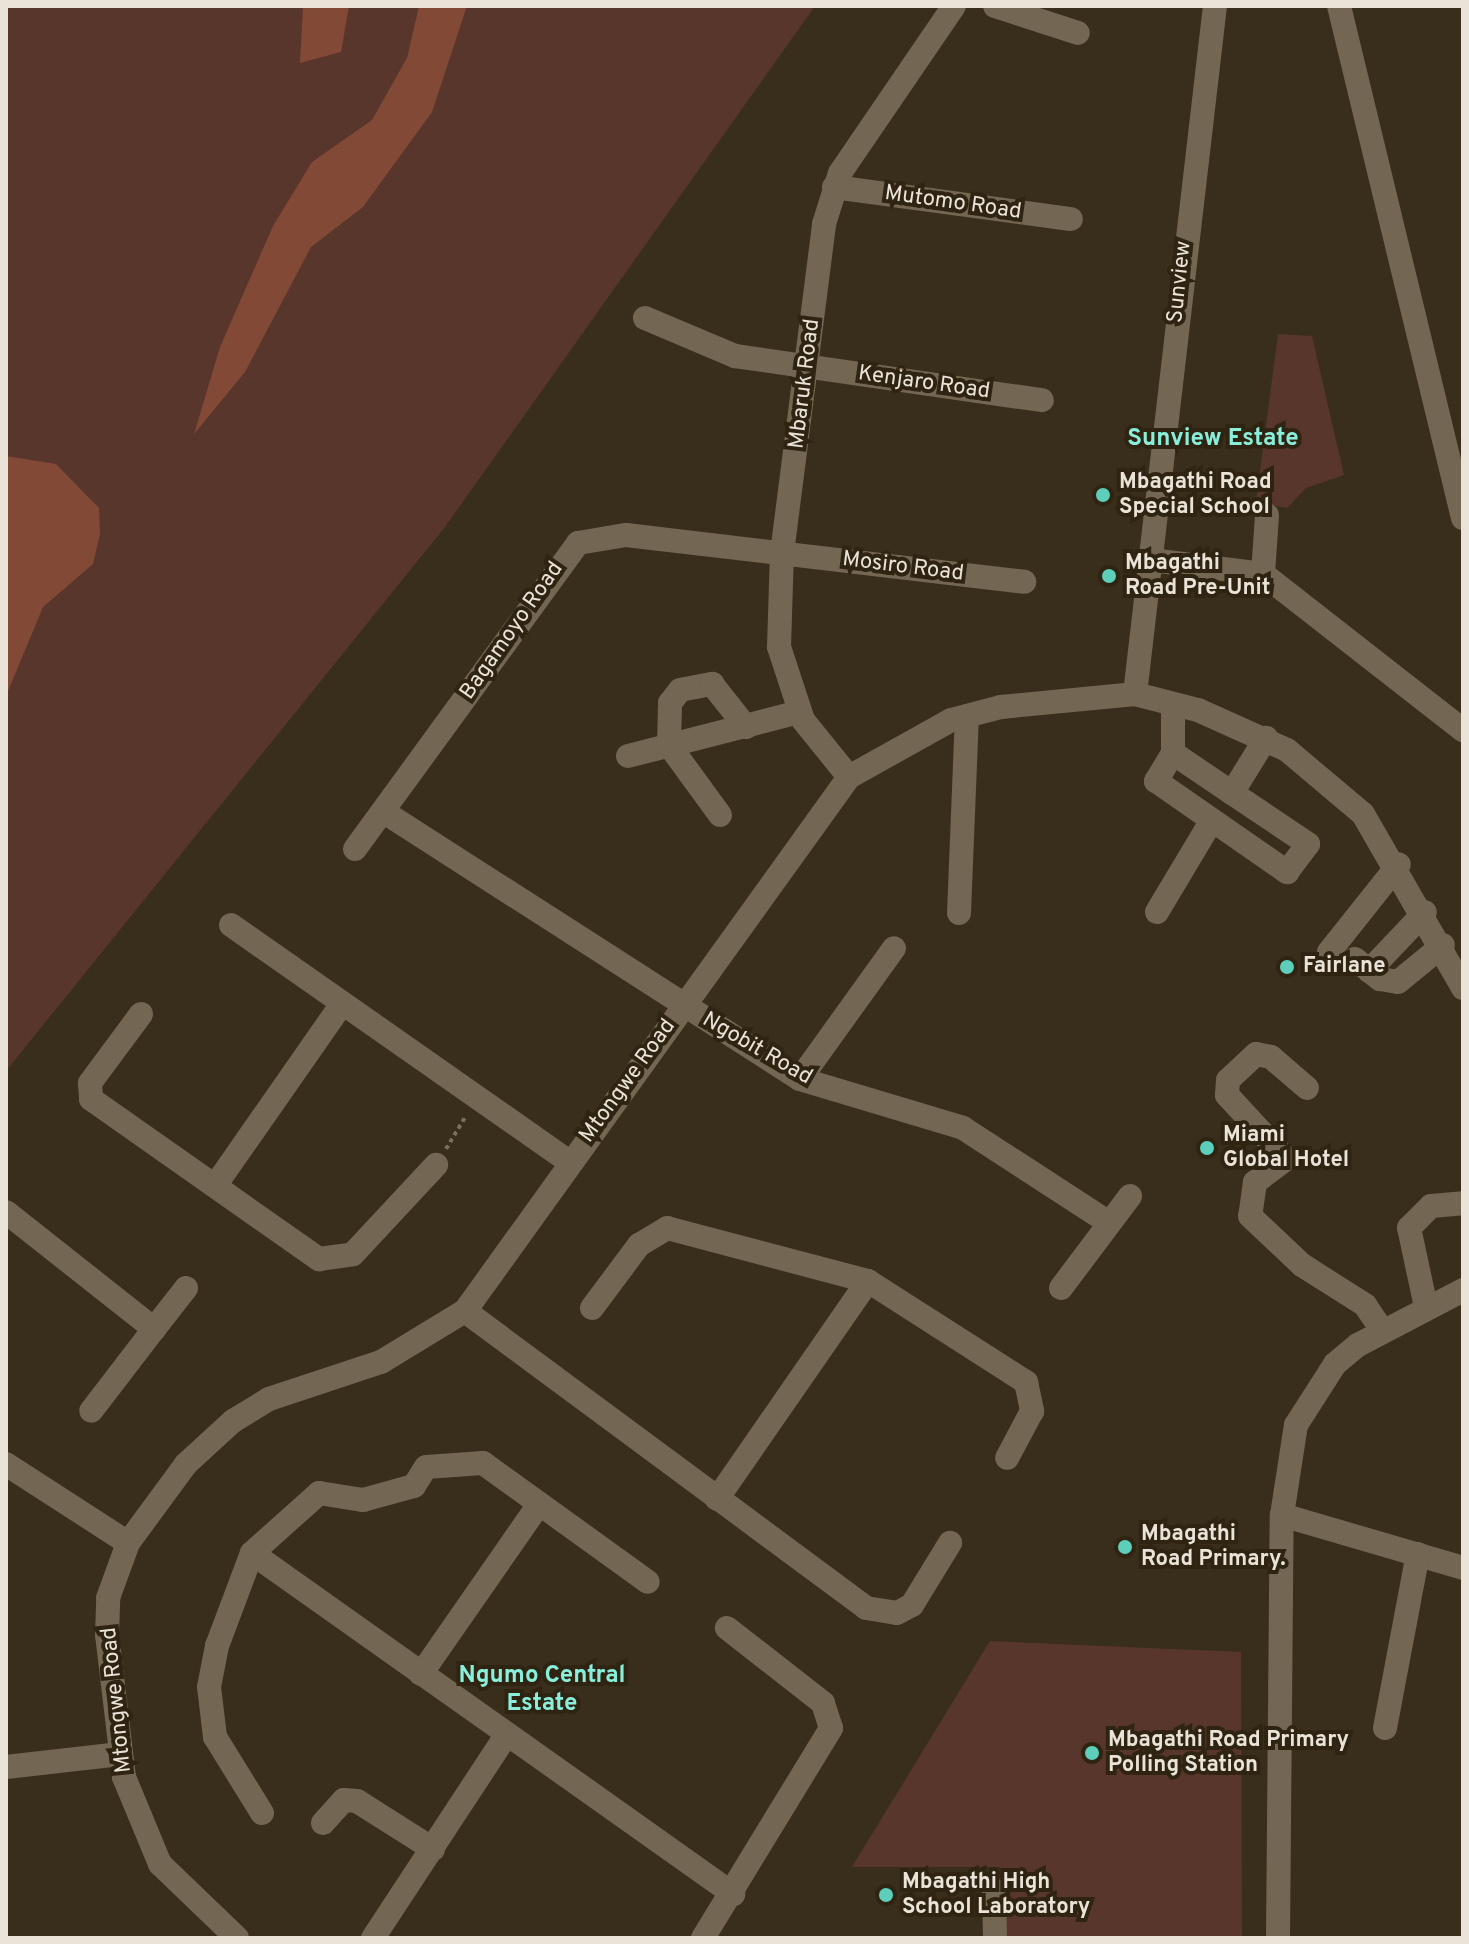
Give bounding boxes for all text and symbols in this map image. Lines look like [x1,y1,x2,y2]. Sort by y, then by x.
street label: Mutomo Road [883,180,1023,226]
street label: Sunview [1163,240,1197,324]
street label: Mbaruk Road [784,318,826,450]
street label: Kenjaro Road [856,361,992,405]
district label: Sunview Estate [1127,426,1299,454]
place label: Mbagathi Road Special School [1119,469,1272,520]
marker: Mbagathi Road Special School [1094,486,1112,504]
street label: Mosiro Road [841,546,965,588]
place label: Mbagathi Road Pre-Unit [1125,550,1270,602]
street label: Bagamoyo Road [455,557,569,705]
marker: Mbagathi Road Pre-Unit [1100,567,1118,585]
place label: Fairlane [1303,954,1385,980]
marker: Fairlane [1278,958,1296,976]
street label: Ngobit Road [697,1007,817,1091]
street label: Mtongwe Road [574,1014,682,1148]
place label: Miami Global Hotel [1223,1122,1349,1174]
marker: Miami Global Hotel [1198,1139,1216,1157]
place label: Mbagathi Road Primary. [1141,1521,1286,1572]
marker: Mbagathi Road Primary. [1116,1538,1134,1556]
street label: Mtongwe Road [96,1626,138,1774]
district label: Ngumo Central Estate [458,1663,626,1719]
place label: Mbagathi Road Primary Polling Station [1108,1727,1349,1778]
marker: Mbagathi Road Primary Polling Station [1083,1744,1101,1762]
place label: Mbagathi High School Laboratory [902,1869,1090,1920]
marker: Mbagathi High School Laboratory [877,1886,895,1904]

